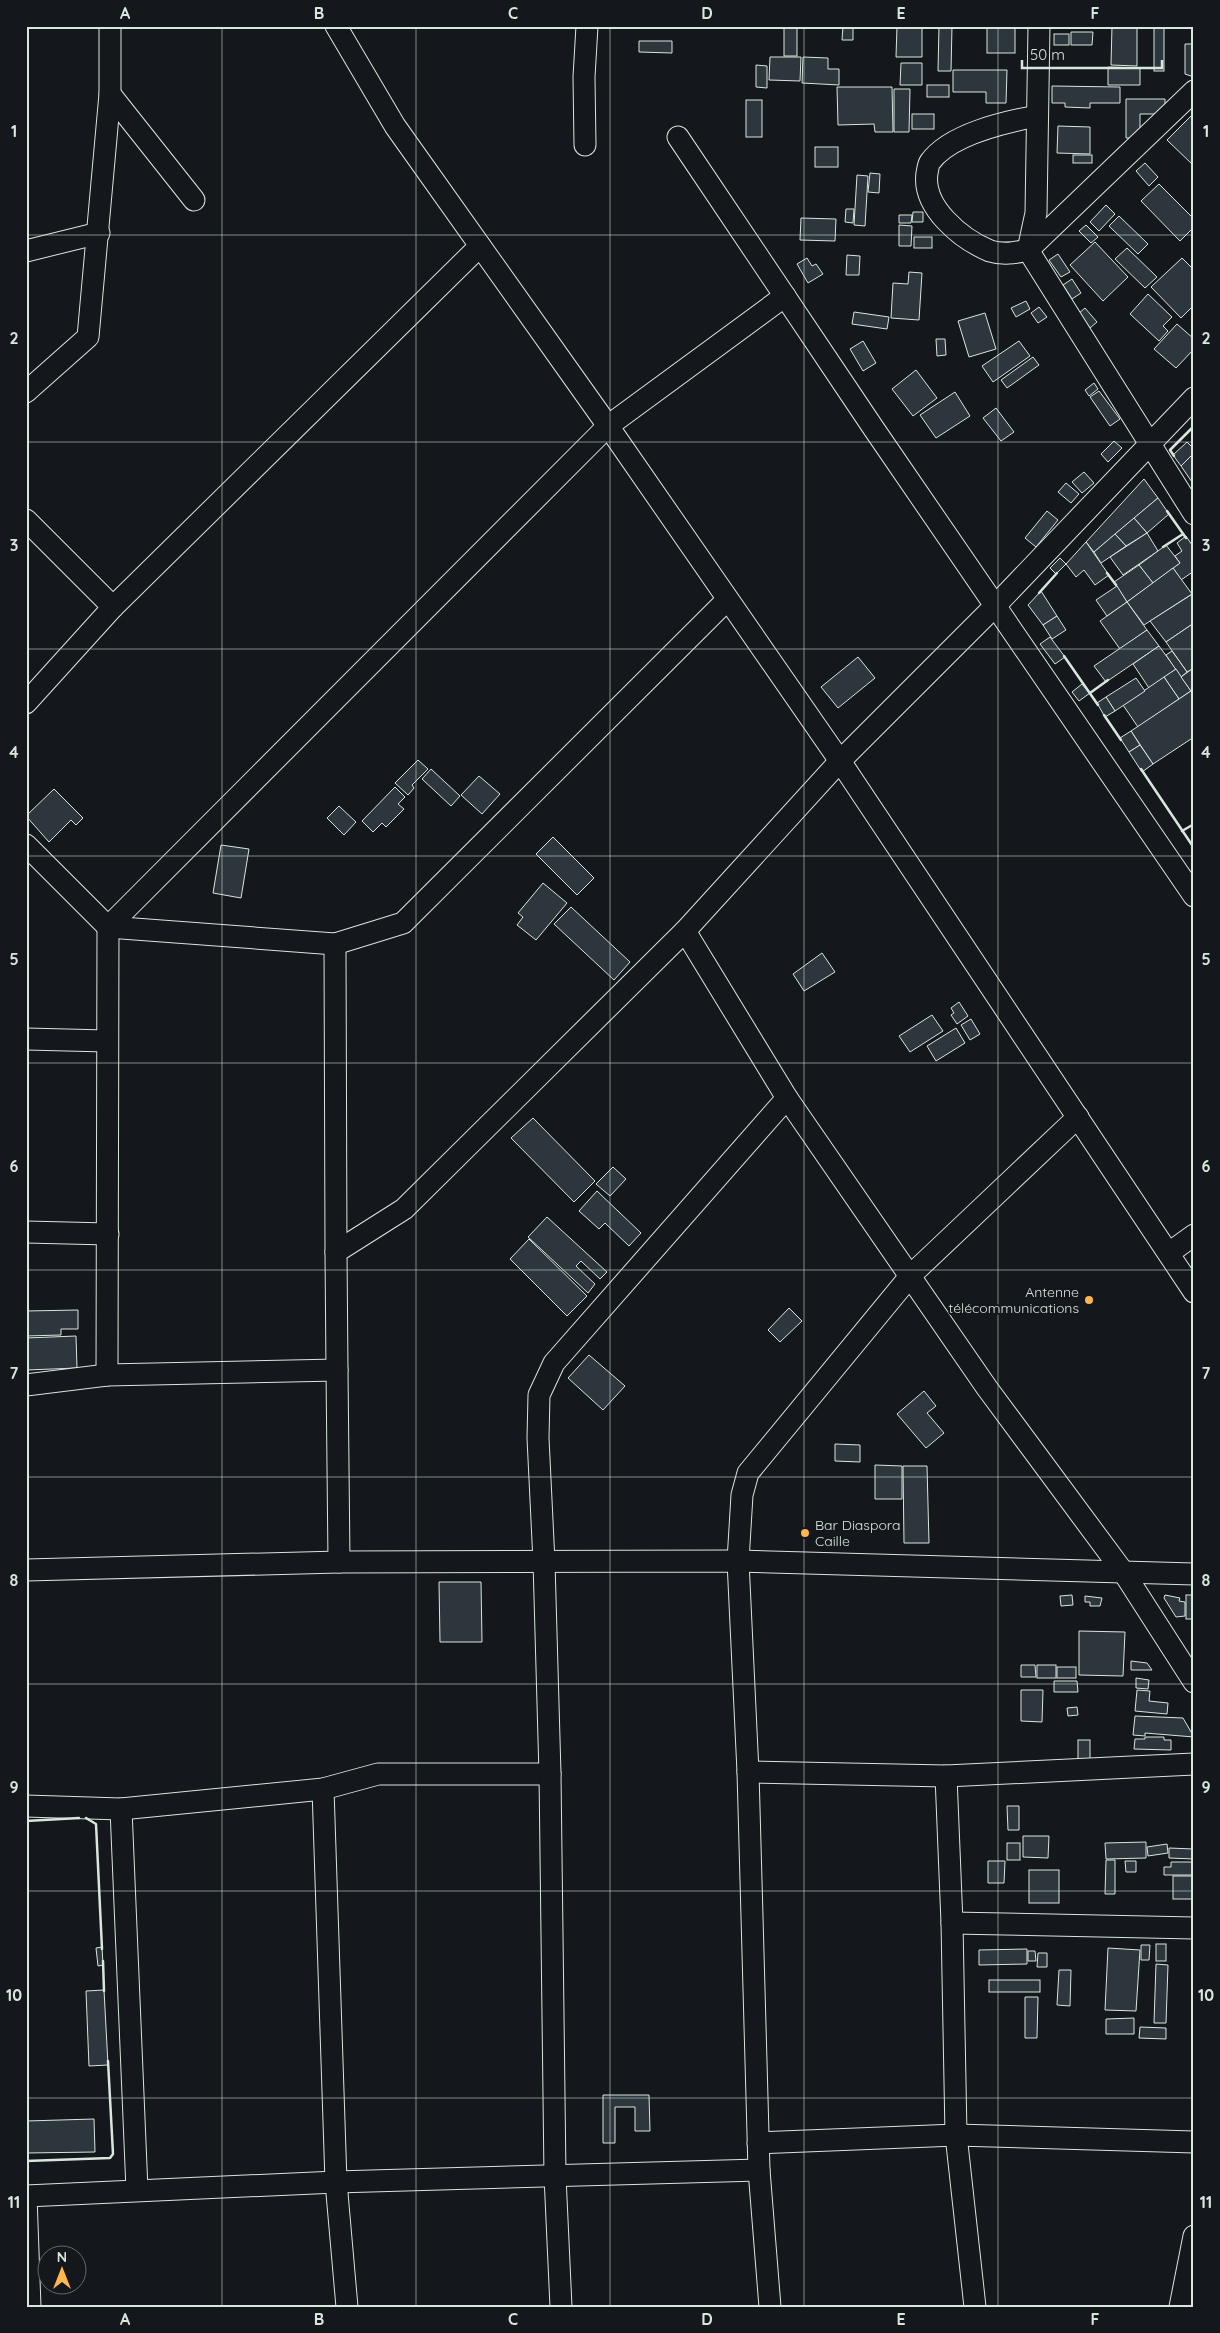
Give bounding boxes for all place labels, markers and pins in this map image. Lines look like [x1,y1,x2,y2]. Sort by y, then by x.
place label: Antenne télécommunications [949,1283,1079,1317]
marker: Antenne télécommunications [1083,1294,1095,1306]
place label: Bar Diaspora Caille [815,1516,901,1550]
marker: Bar Diaspora Caille [799,1527,811,1539]

